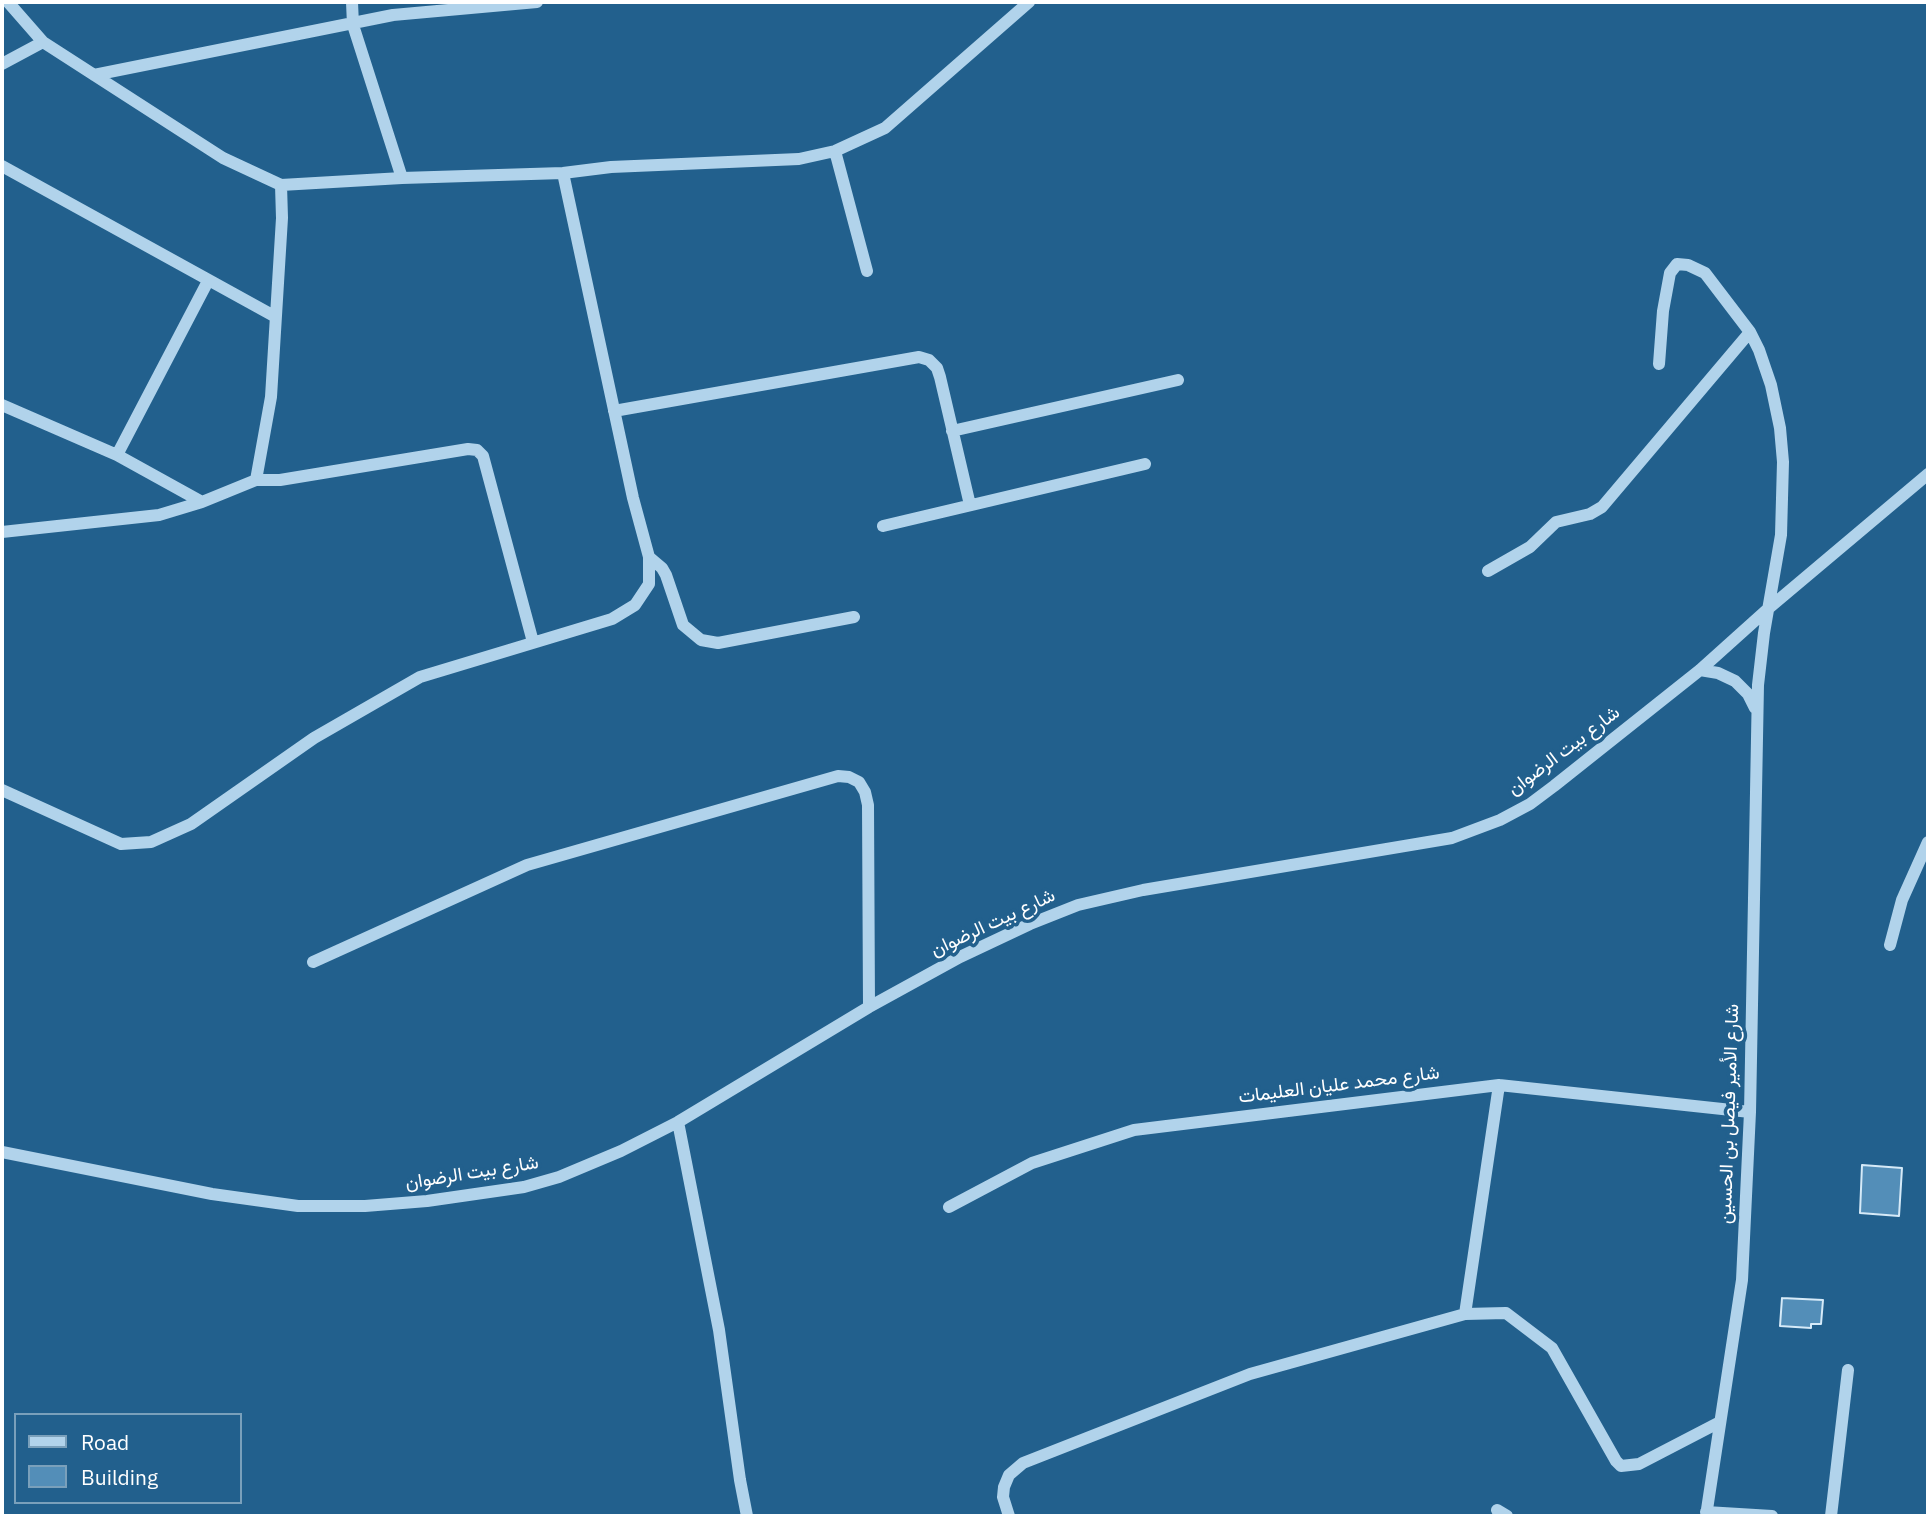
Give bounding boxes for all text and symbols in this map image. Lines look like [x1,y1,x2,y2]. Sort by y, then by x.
street label: شارع بيت الرضوان [1503,701,1625,801]
street label: شارع بيت الرضوان [927,884,1059,962]
street label: شارع الأمير فيصل بن الحسين [1714,1003,1744,1225]
street label: شارع محمد عليان العليمات [1237,1061,1441,1109]
street label: شارع بيت الرضوان [404,1151,540,1195]
legend [14,1413,242,1504]
text: Road [81,1428,129,1456]
text: Building [81,1463,158,1491]

